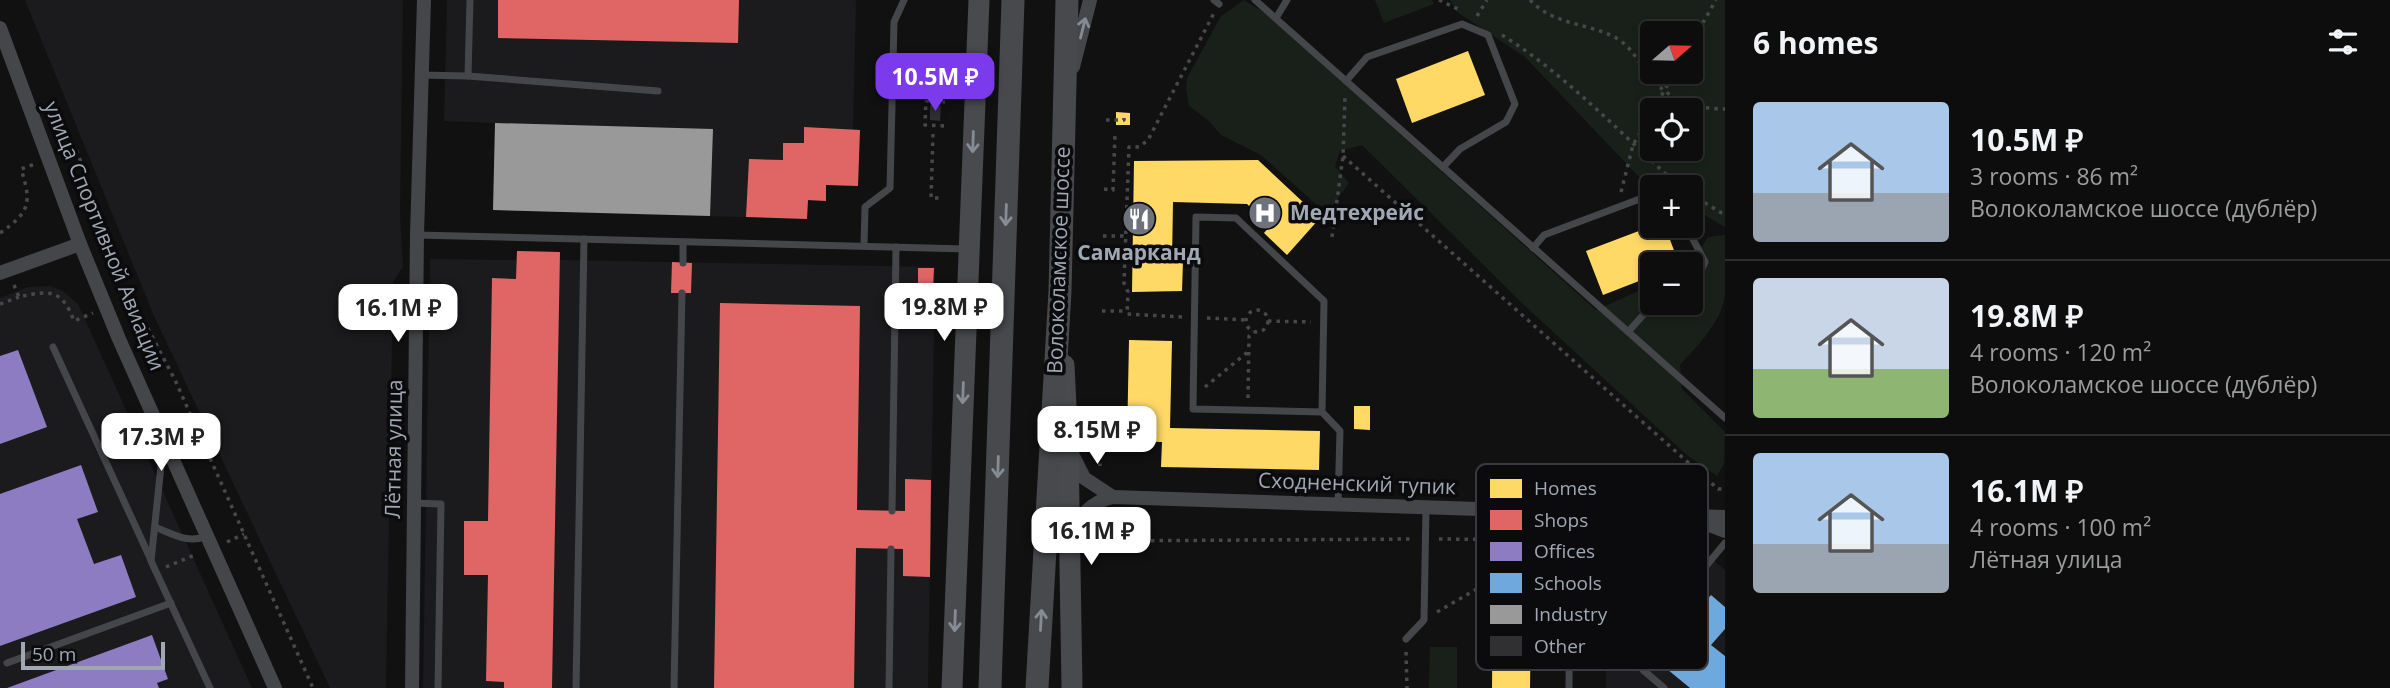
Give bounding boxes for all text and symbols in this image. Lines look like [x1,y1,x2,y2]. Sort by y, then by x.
one-way arrow [1077,17,1090,39]
north arrow [1640,21,1703,84]
map controls [1640,21,1703,315]
text: 6 homes [1753,22,1878,63]
icon: filters [2324,23,2362,61]
pin: 10.5M ₽ [870,54,1000,113]
text: 10.5M ₽ [891,60,979,92]
street label: улица Спортивной Авиации [38,97,172,374]
button: locate [1640,98,1703,161]
text: 10.5M ₽ [1970,119,2084,160]
one-way arrow [966,130,980,153]
icon: home [1809,130,1893,214]
street label: Волоколамское шоссе [1040,146,1076,374]
text: 3 rooms · 86 m² [1970,160,2138,192]
button: + [1640,175,1703,238]
text: Волоколамское шоссе (дублёр) [1970,192,2317,224]
hospital icon: Медтехрейс [1246,194,1284,232]
place label: Медтехрейс [1290,198,1424,226]
restaurant icon: Самарканд [1120,200,1158,238]
one-way arrow [1000,203,1013,226]
place label: Самарканд [1077,238,1201,266]
button: − [1640,252,1703,315]
pin: 16.1M ₽ [333,284,463,344]
pin: 19.8M ₽ [879,284,1009,343]
text: 19.8M ₽ [900,290,988,322]
text: 16.1M ₽ [354,291,442,323]
text: 19.8M ₽ [1970,295,2084,336]
icon: home [1809,306,1893,390]
text: 4 rooms · 120 m² [1970,336,2151,368]
text: Волоколамское шоссе (дублёр) [1970,368,2317,400]
street label: Лётная улица [378,379,408,519]
one-way arrow [957,382,970,405]
pin: 8.15M ₽ [1032,406,1162,466]
text: 8.15M ₽ [1053,413,1141,445]
pin: 17.3M ₽ [96,414,226,473]
text: 17.3M ₽ [117,420,205,452]
one-way arrow [992,455,1005,478]
legend [1476,464,1708,670]
street label: Сходненский тупик [1258,466,1457,500]
text: 16.1M ₽ [1970,470,2084,511]
text: Homes [1534,475,1597,501]
icon: home [1809,481,1893,565]
text: Shops [1534,507,1588,533]
pin: 16.1M ₽ [1026,508,1156,567]
text: 4 rooms · 100 m² [1970,511,2151,543]
text: 16.1M ₽ [1047,514,1135,546]
text: Offices [1534,538,1595,564]
text: Лётная улица [1970,543,2122,575]
text: Schools [1534,570,1602,596]
text: Industry [1534,601,1608,627]
one-way arrow [948,609,961,632]
one-way arrow [1034,609,1047,632]
text: Other [1534,633,1586,659]
scale bar [21,639,164,671]
text: 50 m [32,641,76,667]

